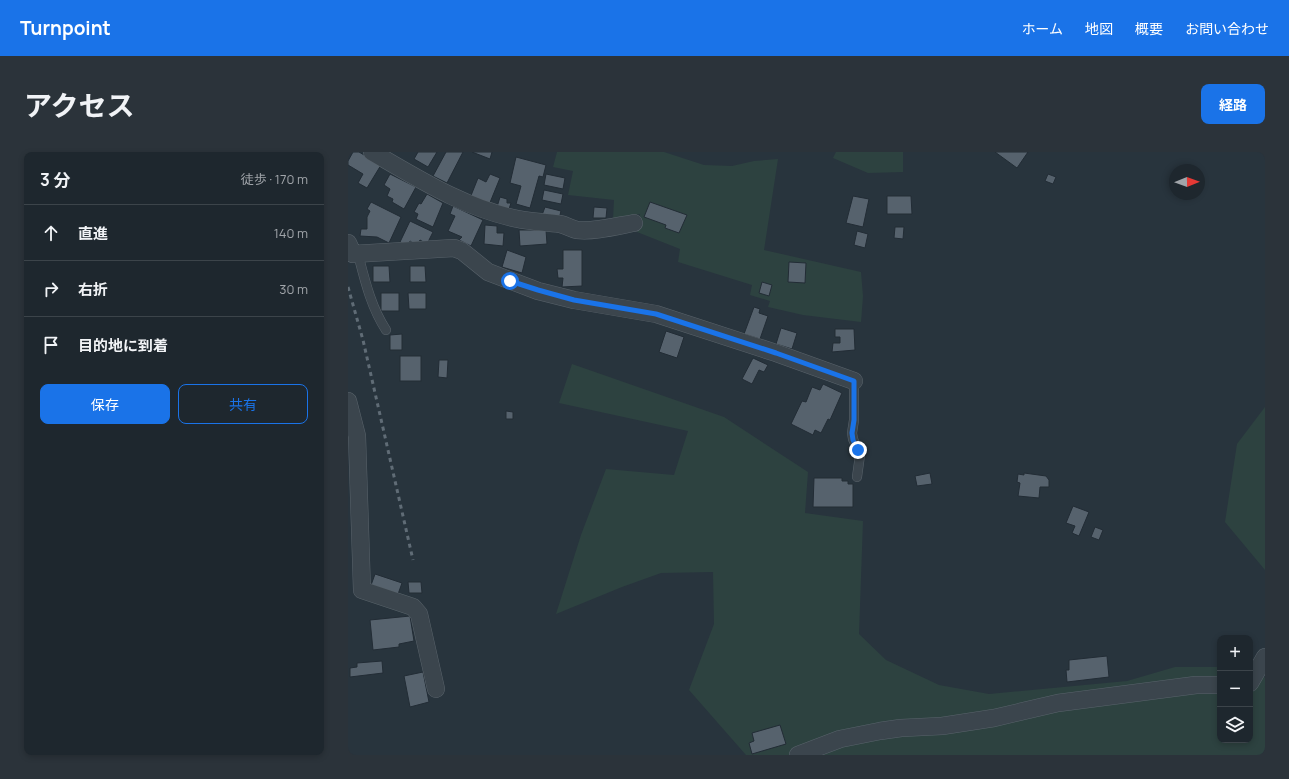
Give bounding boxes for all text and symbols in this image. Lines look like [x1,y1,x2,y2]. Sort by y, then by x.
text: Turnpoint [20,15,111,41]
text: ホーム [1021,19,1063,38]
text: 地図 [1085,19,1113,38]
text: 概要 [1135,19,1163,38]
text: お問い合わせ [1185,19,1269,38]
button: 経路 [1201,84,1265,124]
text: アクセス [24,86,135,124]
north arrow [1169,164,1205,200]
text: 3 分 [40,168,70,191]
text: 徒歩 · 170 m [241,170,308,188]
icon: ahead [40,222,62,244]
text: 直進 [78,223,108,244]
text: 140 m [274,224,308,242]
route start [501,272,519,290]
icon: right [40,278,62,300]
text: 右折 [78,279,108,300]
text: 30 m [279,280,308,298]
icon: arrive [40,334,62,356]
text: 目的地に到着 [78,335,168,356]
button: 保存 [40,384,170,424]
button: 共有 [178,384,308,424]
route end [849,441,867,459]
map controls [1217,635,1253,743]
button: + [1217,635,1253,671]
button: − [1217,671,1253,707]
button: layers [1217,707,1253,743]

